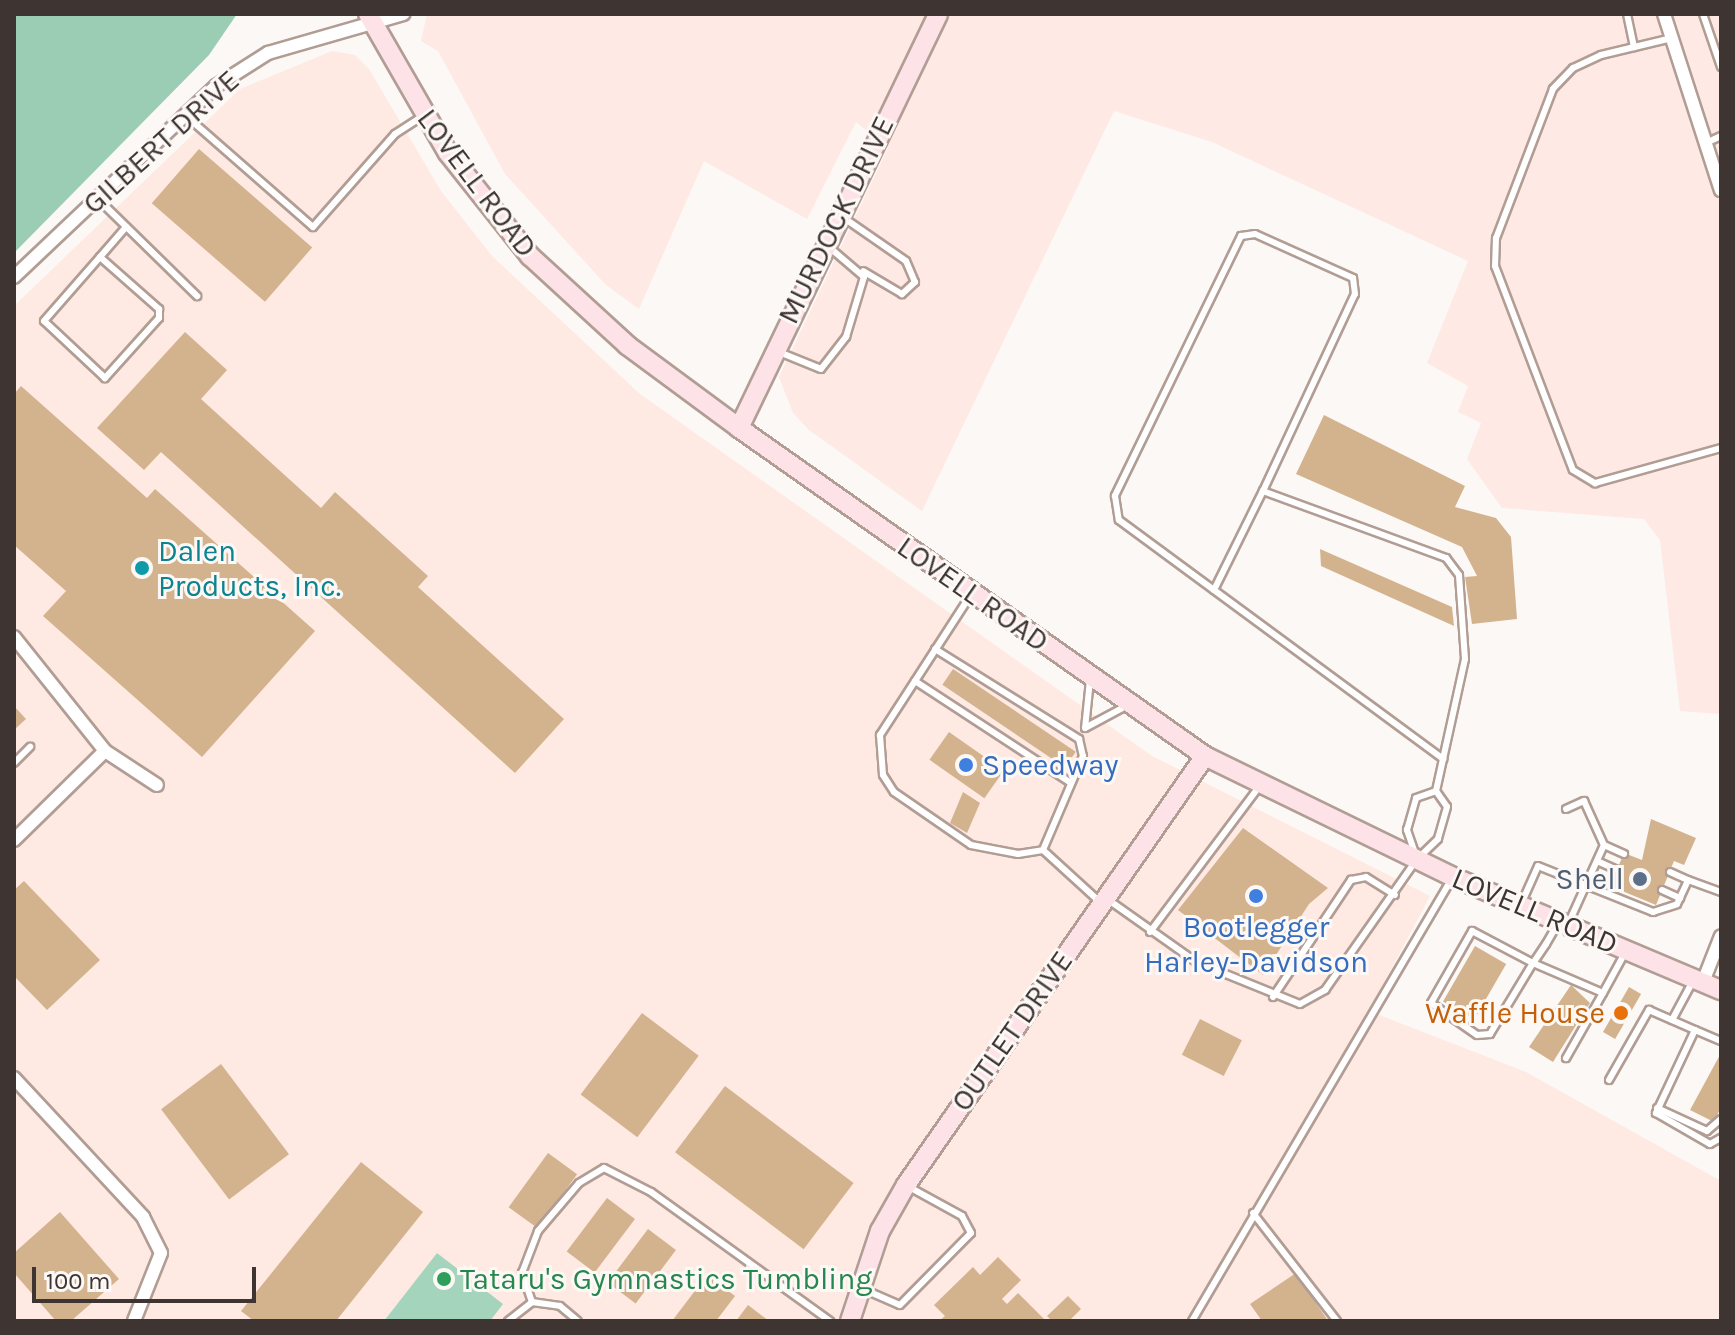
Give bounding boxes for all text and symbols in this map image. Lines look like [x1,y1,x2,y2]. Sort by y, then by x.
street label: GILBERT DRIVE [75,62,247,222]
street label: LOVELL ROAD [409,102,545,264]
street label: MURDOCK DRIVE [770,110,902,330]
street label: LOVELL ROAD [890,529,1056,659]
place label: Dalen Products, Inc. [158,533,341,604]
marker: Dalen Products, Inc. [133,559,151,577]
place label: Speedway [982,747,1118,783]
marker: Speedway [957,756,975,774]
street label: LOVELL ROAD [1447,860,1623,962]
place label: Shell [1556,861,1624,897]
marker: Shell [1631,870,1649,888]
marker: Bootlegger Harley-Davidson [1247,887,1265,905]
place label: Bootlegger Harley-Davidson [1144,909,1368,980]
street label: OUTLET DRIVE [944,944,1080,1118]
place label: Waffle House [1425,995,1605,1031]
marker: Waffle House [1612,1004,1630,1022]
scale bar [36,1251,260,1301]
place label: Tataru's Gymnastics Tumbling [460,1261,872,1297]
text: 100 m [46,1267,111,1295]
marker: Tataru's Gymnastics Tumbling [435,1270,453,1288]

